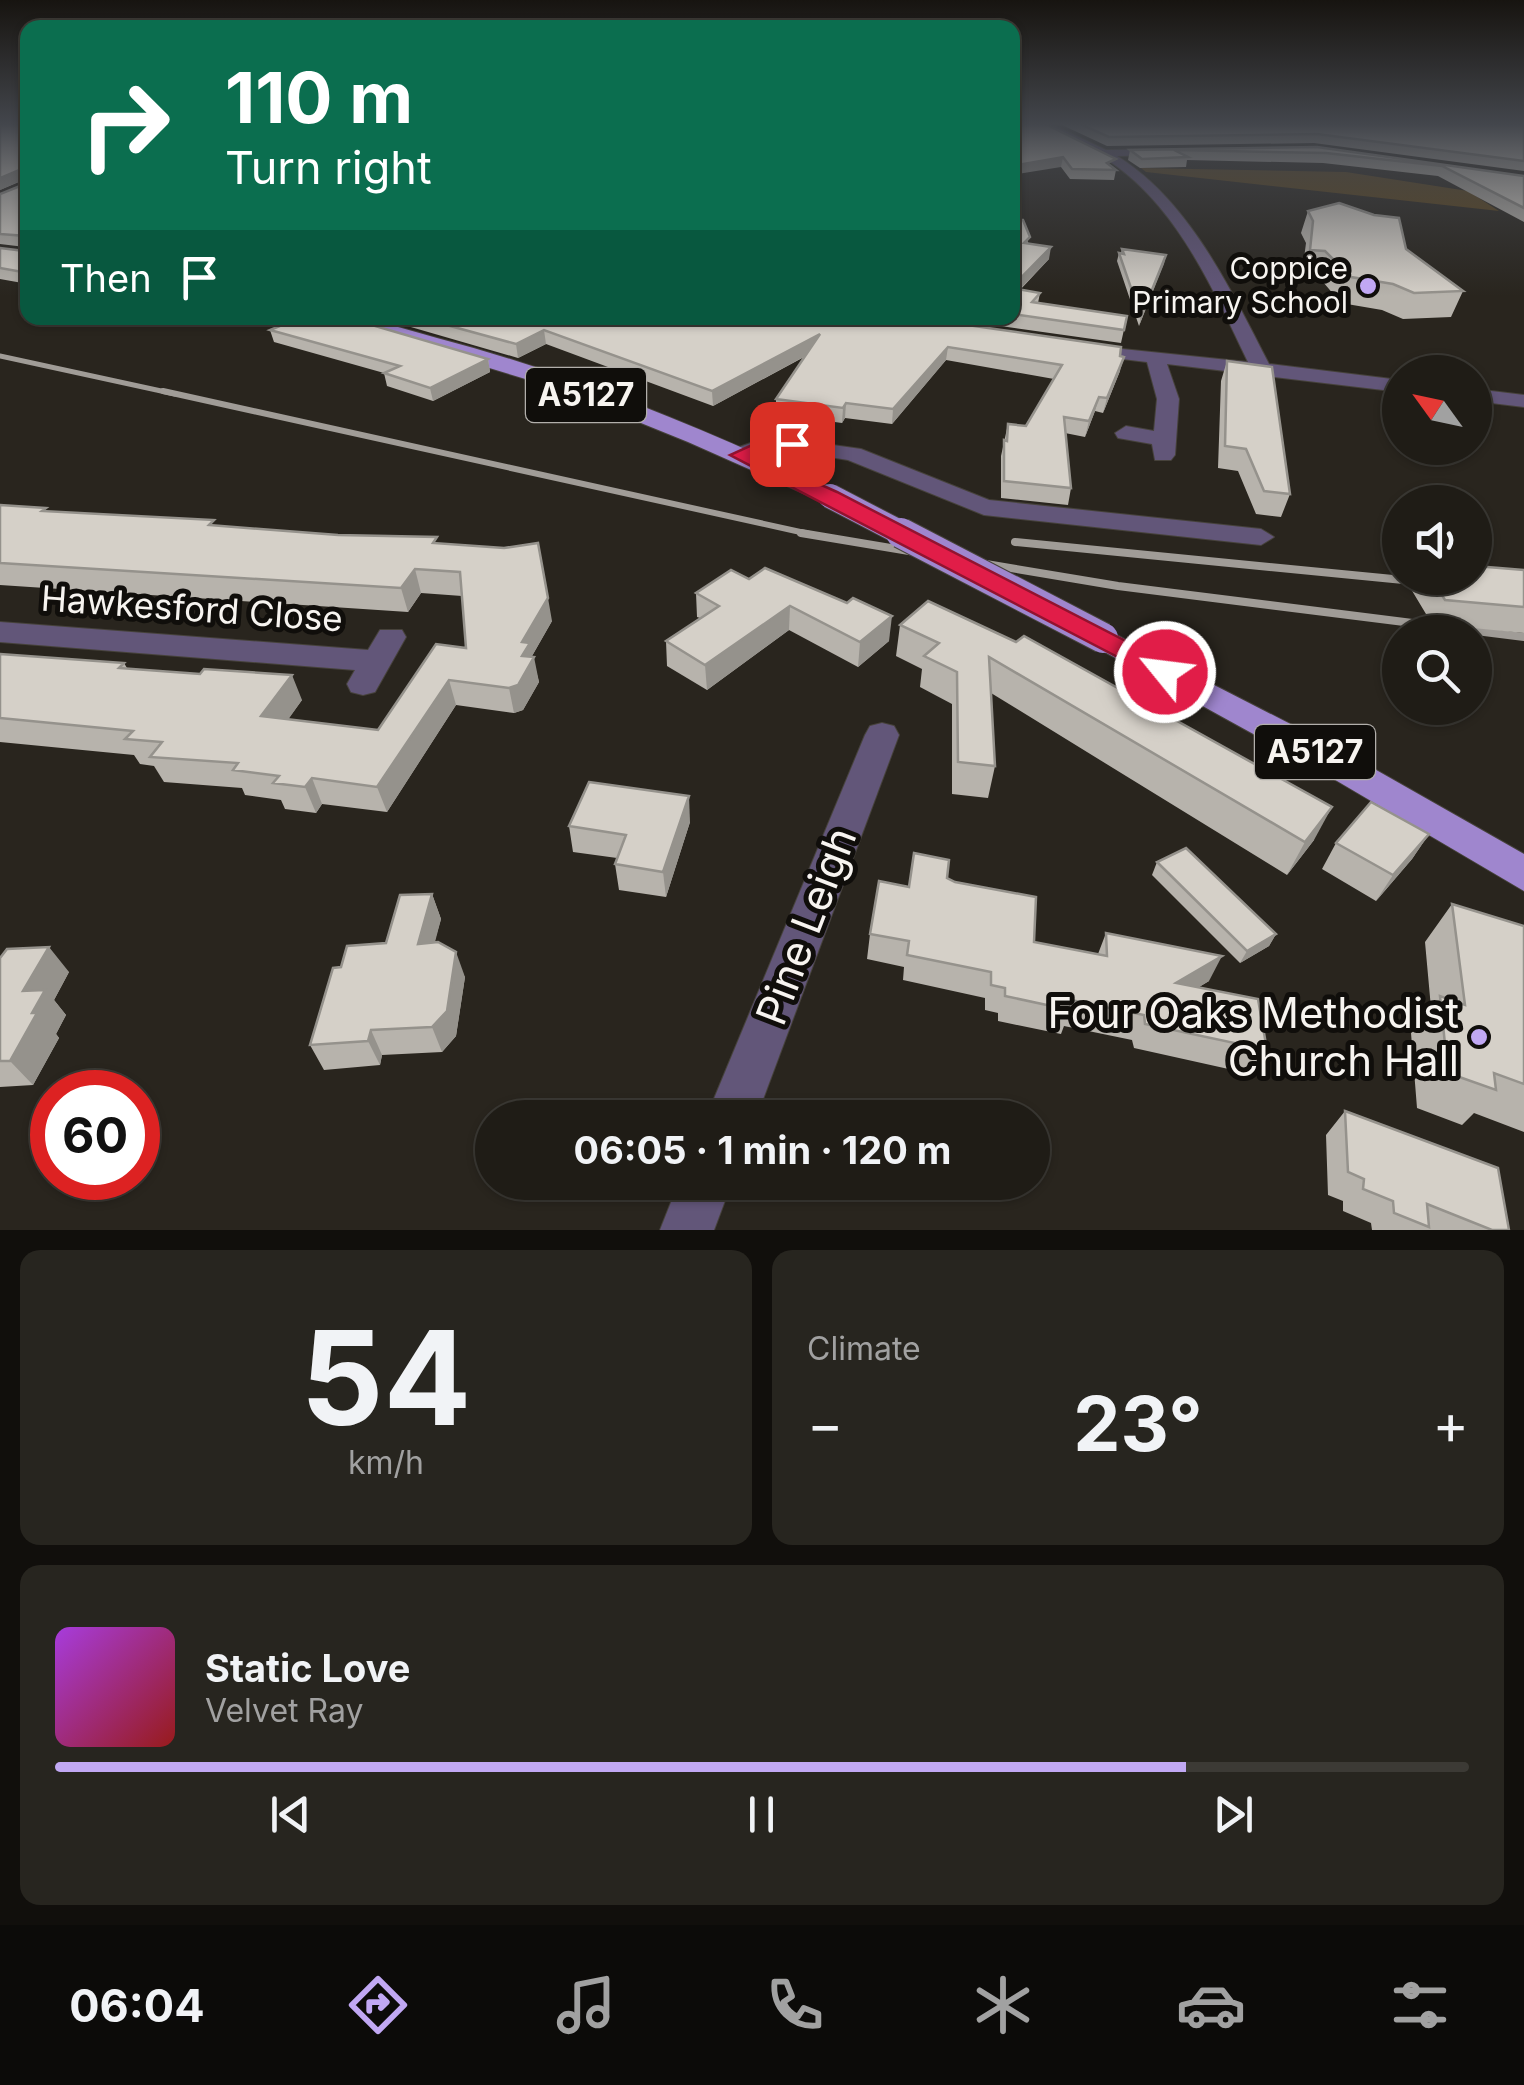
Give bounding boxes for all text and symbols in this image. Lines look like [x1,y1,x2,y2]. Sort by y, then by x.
text: 110 m [225,55,413,140]
icon: right [60,60,190,190]
text: Turn right [225,140,432,195]
icon: arrive [172,250,227,305]
place label: Coppice Primary School [1132,250,1348,320]
text: Then [60,255,152,301]
marker: Coppice Primary School [1357,275,1379,297]
north arrow [1382,355,1492,465]
map controls [1382,355,1492,725]
road number: A5127 [526,368,646,422]
pin [750,402,835,487]
icon: arrive [765,417,820,472]
button: sound [1382,485,1492,595]
street label: Hawkesford Close [40,577,344,639]
button: search [1382,615,1492,725]
position arrow [1113,620,1217,724]
road number: A5127 [1255,725,1375,779]
street label: Pine Leigh [745,820,866,1032]
place label: Four Oaks Methodist Church Hall [1048,987,1459,1086]
marker: Four Oaks Methodist Church Hall [1468,1026,1490,1048]
speed limit sign: 60 [30,1070,160,1200]
text: 06:05 · 1 min · 120 m [574,1127,951,1173]
text: 54 [300,1299,472,1456]
text: Climate [807,1329,921,1368]
text: 23° [1073,1378,1203,1469]
text: − [807,1391,843,1457]
text: + [1433,1391,1469,1457]
text: km/h [348,1443,424,1482]
text: Static Love [205,1645,410,1691]
text: Velvet Ray [205,1691,363,1730]
icon: previous [263,1787,318,1842]
icon: pause [734,1787,789,1842]
icon: next [1206,1787,1261,1842]
icon: directions [343,1970,413,2040]
icon: music [551,1970,621,2040]
icon: phone [760,1970,830,2040]
icon: climate [968,1970,1038,2040]
icon: car [1176,1970,1246,2040]
icon: filters [1385,1970,1455,2040]
text: 06:04 [69,1978,205,2033]

